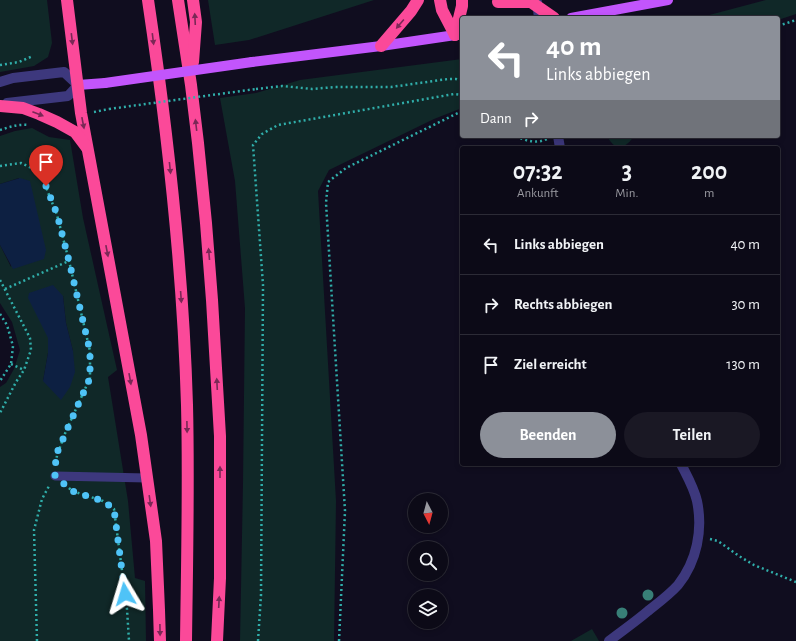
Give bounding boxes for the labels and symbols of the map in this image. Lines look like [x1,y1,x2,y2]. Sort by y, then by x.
one-way arrow [192,13,199,25]
one-way arrow [396,18,405,29]
one-way arrow [68,33,75,45]
one-way arrow [150,33,156,45]
one-way arrow [32,111,44,117]
one-way arrow [81,117,87,129]
one-way arrow [193,118,199,131]
pin [29,145,63,186]
one-way arrow [166,162,173,174]
one-way arrow [105,245,111,257]
one-way arrow [205,248,212,260]
one-way arrow [178,291,185,303]
one-way arrow [127,373,133,385]
one-way arrow [214,377,220,390]
one-way arrow [184,421,190,434]
one-way arrow [217,465,223,478]
north arrow [408,493,448,533]
one-way arrow [147,495,153,507]
position arrow [104,573,146,615]
one-way arrow [215,596,222,608]
one-way arrow [156,624,163,636]

